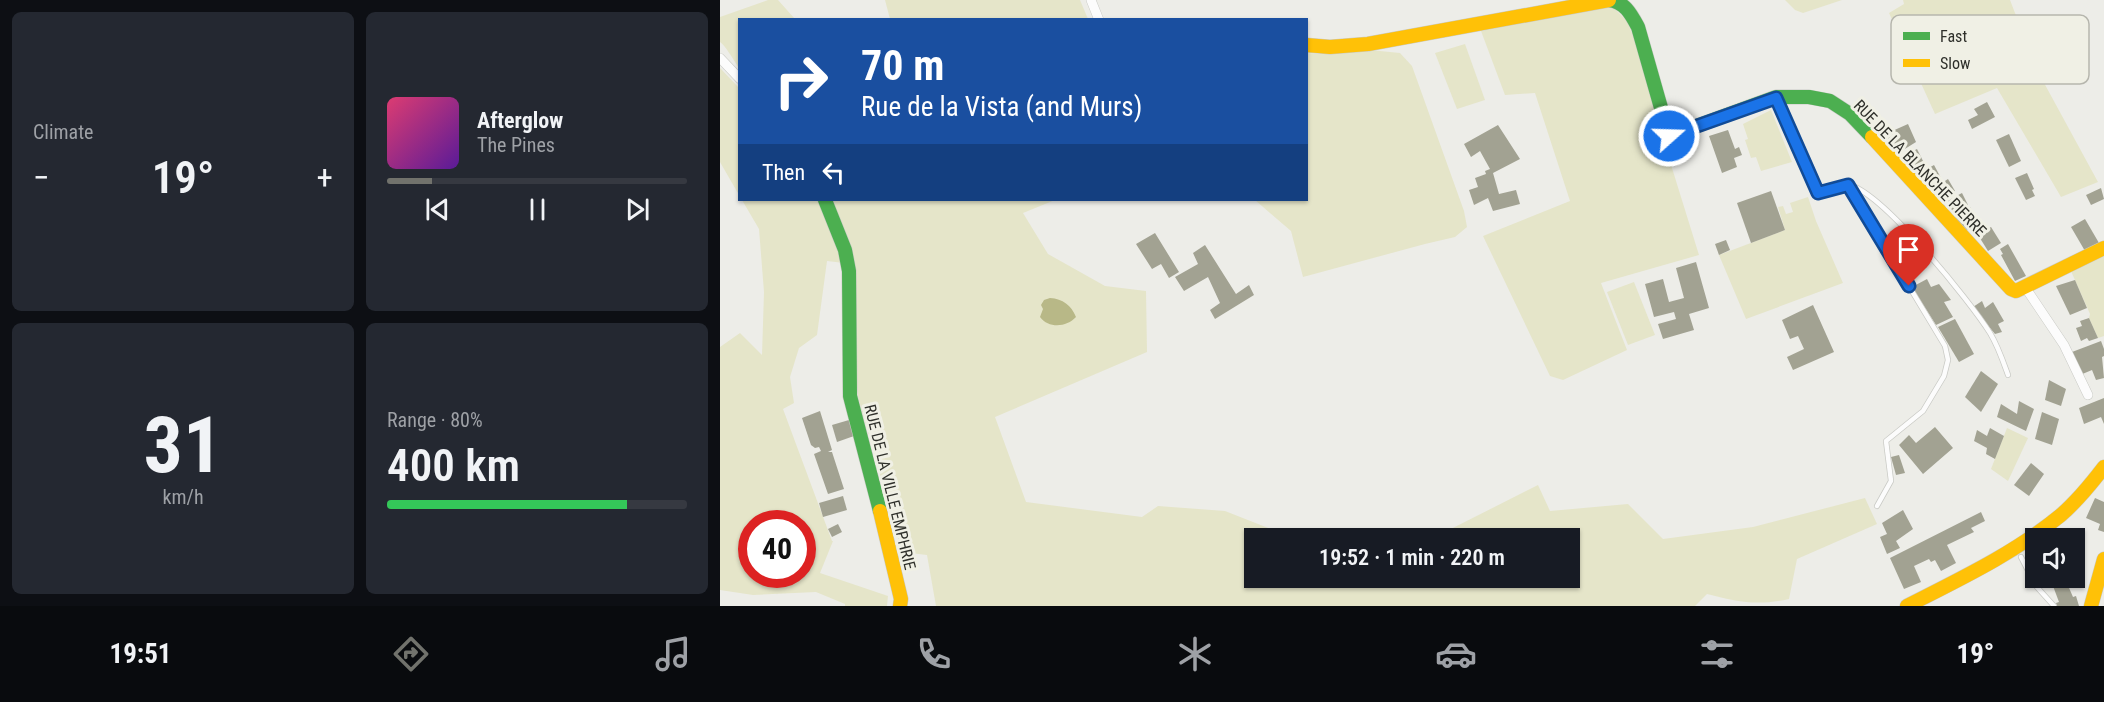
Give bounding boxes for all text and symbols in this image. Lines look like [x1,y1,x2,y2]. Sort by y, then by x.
legend [1891,15,2089,84]
text: Fast [1940,27,1967,46]
text: 70 m [861,41,944,90]
icon: right [762,42,840,120]
text: Slow [1940,54,1970,73]
text: Rue de la Vista (and Murs) [861,91,1142,123]
street label: RUE DE LA BLANCHE PIERRE [1850,96,1990,240]
position arrow [1637,104,1701,168]
text: Afterglow [477,108,563,133]
text: Climate [33,120,93,144]
text: The Pines [477,133,555,157]
text: 19° [152,151,214,204]
icon: left [817,156,850,189]
text: − [33,158,50,197]
text: + [317,158,333,197]
text: Then [762,160,805,185]
icon: previous [421,193,454,226]
icon: pause [521,193,554,226]
icon: next [621,193,654,226]
pin [1883,224,1934,286]
icon: arrive [1892,233,1925,266]
text: 31 [144,400,222,491]
street label: RUE DE LA VILLE EMPHRIE [860,402,920,572]
text: Range · 80% [387,408,483,432]
text: 400 km [387,439,520,492]
text: km/h [162,485,204,509]
speed limit sign: 40 [738,510,816,588]
map controls [2025,528,2085,588]
button: sound [2025,528,2085,588]
text: 19:52 · 1 min · 220 m [1319,545,1505,570]
icon: directions [390,633,432,675]
icon: music [652,633,694,675]
icon: phone [913,633,955,675]
icon: climate [1174,633,1216,675]
icon: car [1435,633,1477,675]
icon: filters [1696,633,1738,675]
text: 19:51 [110,638,171,670]
text: 19° [1957,638,1994,670]

